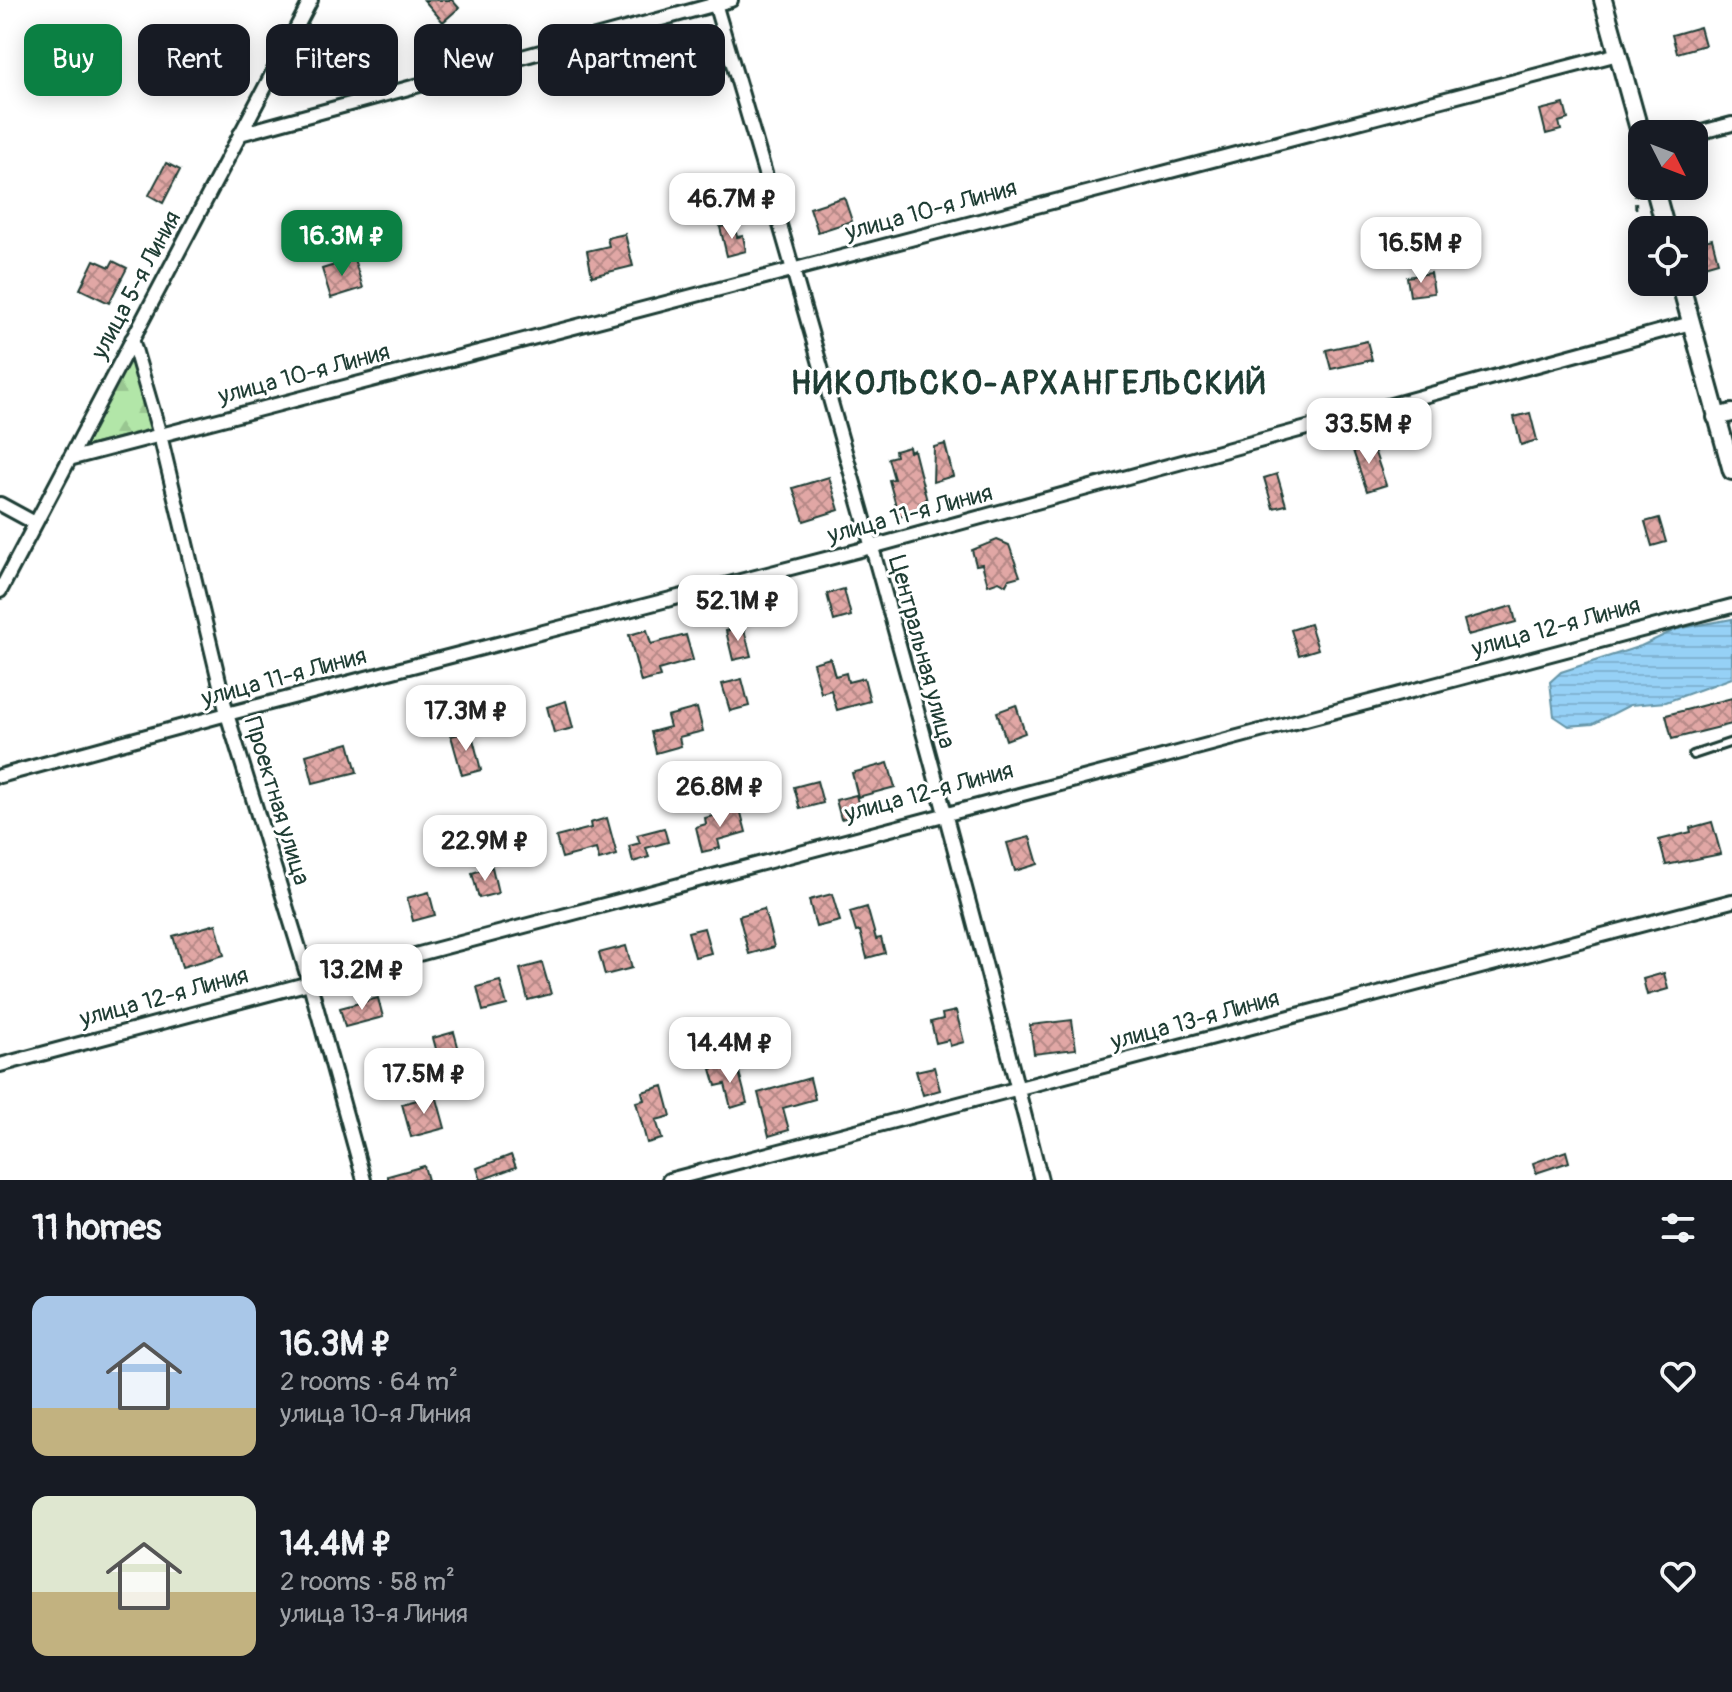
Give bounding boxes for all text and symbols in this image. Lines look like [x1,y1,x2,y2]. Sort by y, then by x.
chip: Buy [24,24,122,96]
chip: Rent [138,24,250,96]
chip: Filters [266,24,398,96]
chip: New [414,24,522,96]
chip: Apartment [538,24,725,96]
north arrow [1628,120,1708,200]
map controls [1628,120,1708,296]
pin: 46.7M ₽ [658,173,806,241]
street label: улица 10-я Линия [841,173,1020,247]
text: 46.7M ₽ [687,183,777,215]
street label: улица 5-я Линия [84,206,187,365]
pin: 16.3M ₽ [268,210,416,278]
button: locate [1628,216,1708,296]
pin: 16.5M ₽ [1347,217,1495,285]
text: 16.3M ₽ [299,220,385,252]
text: 16.5M ₽ [1378,227,1464,259]
street label: улица 10-я Линия [214,337,393,411]
district label: НИКОЛЬСКО-АРХАНГЕЛЬСКИЙ [791,364,1267,404]
pin: 33.5M ₽ [1295,398,1443,466]
text: 33.5M ₽ [1325,408,1413,440]
street label: улица 11-я Линия [823,478,996,550]
street label: Центральная улица [882,552,962,752]
pin: 52.1M ₽ [664,575,812,643]
text: 52.1M ₽ [696,585,780,617]
street label: улица 12-я Линия [1467,591,1644,664]
street label: улица 11-я Линия [197,641,370,713]
pin: 17.3M ₽ [392,685,540,753]
text: 17.3M ₽ [424,695,508,727]
street label: Проектная улица [238,713,316,889]
street label: улица 12-я Линия [840,756,1017,829]
pin: 26.8M ₽ [646,761,794,829]
text: 26.8M ₽ [676,771,764,803]
pin: 22.9M ₽ [411,815,559,883]
text: 22.9M ₽ [441,825,529,857]
pin: 13.2M ₽ [288,944,436,1012]
text: 13.2M ₽ [320,954,404,986]
street label: улица 12-я Линия [75,961,252,1034]
street label: улица 13-я Линия [1106,984,1283,1057]
pin: 14.4M ₽ [656,1017,804,1085]
text: 14.4M ₽ [687,1027,773,1059]
pin: 17.5M ₽ [350,1048,498,1116]
text: 17.5M ₽ [382,1058,466,1090]
icon: filters [1656,1206,1700,1250]
text: 11 homes [32,1207,161,1250]
text: 16.3M ₽ [280,1323,392,1366]
icon: home [96,1328,192,1424]
icon: heart [1656,1354,1700,1398]
text: 2 rooms · 64 m² [280,1366,458,1398]
text: улица 10-я Линия [280,1398,471,1430]
text: 14.4M ₽ [280,1523,392,1566]
icon: home [96,1528,192,1624]
icon: heart [1656,1554,1700,1598]
text: 2 rooms · 58 m² [280,1566,455,1598]
text: улица 13-я Линия [280,1598,468,1630]

